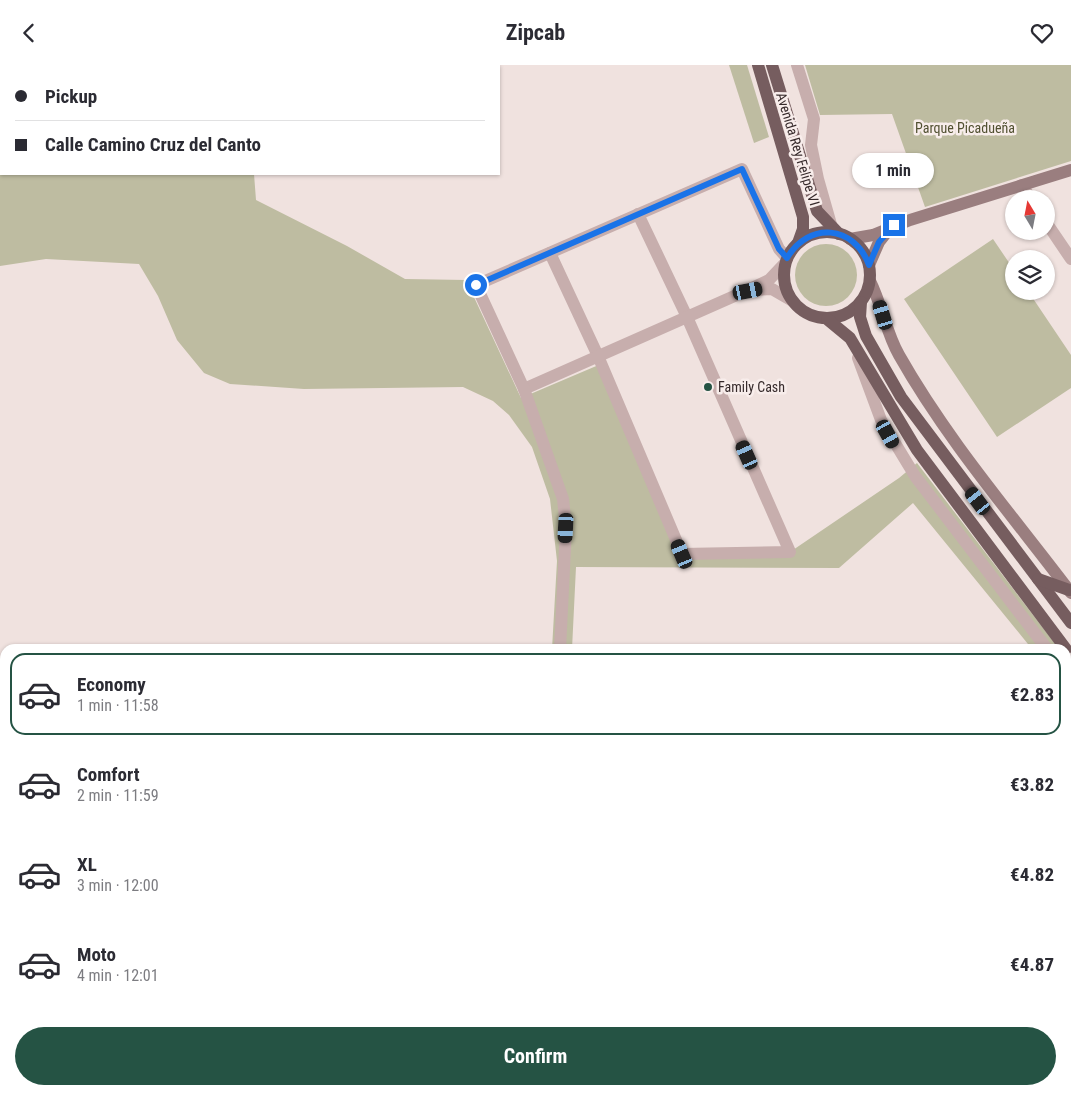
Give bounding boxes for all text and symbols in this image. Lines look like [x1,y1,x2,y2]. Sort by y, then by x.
icon: back [15,19,43,47]
icon: heart [1028,19,1056,47]
text: Zipcab [506,20,565,45]
text: Pickup [45,85,97,108]
street label: Avenida Rey Felipe VI [773,90,823,208]
park label: Parque Picadueña [915,120,1015,136]
text: Calle Camino Cruz del Canto [45,133,261,156]
callout: 1 min [853,153,935,187]
text: 1 min [875,161,911,180]
north arrow [1005,190,1055,240]
map controls [1005,190,1055,300]
route end [883,214,905,236]
button: layers [1005,250,1055,300]
route start [465,274,487,296]
car [731,281,764,301]
car [871,298,894,332]
place label: Family Cash [718,379,785,395]
marker: Family Cash [702,381,714,393]
car [874,417,901,451]
car [734,438,759,472]
car [962,485,993,517]
car [557,513,574,543]
car [669,537,694,571]
icon: car [17,672,62,717]
text: Economy [77,673,146,696]
text: €2.83 [1010,683,1054,706]
text: 1 min · 11:58 [77,696,159,715]
icon: car [17,762,62,807]
text: Comfort [77,763,140,786]
text: €3.82 [1010,773,1054,796]
text: 2 min · 11:59 [77,786,159,805]
icon: car [17,852,62,897]
text: XL [77,853,97,876]
text: €4.82 [1010,863,1054,886]
text: 3 min · 12:00 [77,876,159,895]
icon: car [17,942,62,987]
text: Moto [77,943,116,966]
text: €4.87 [1010,953,1054,976]
text: 4 min · 12:01 [77,966,159,985]
button: Confirm [15,1027,1056,1085]

